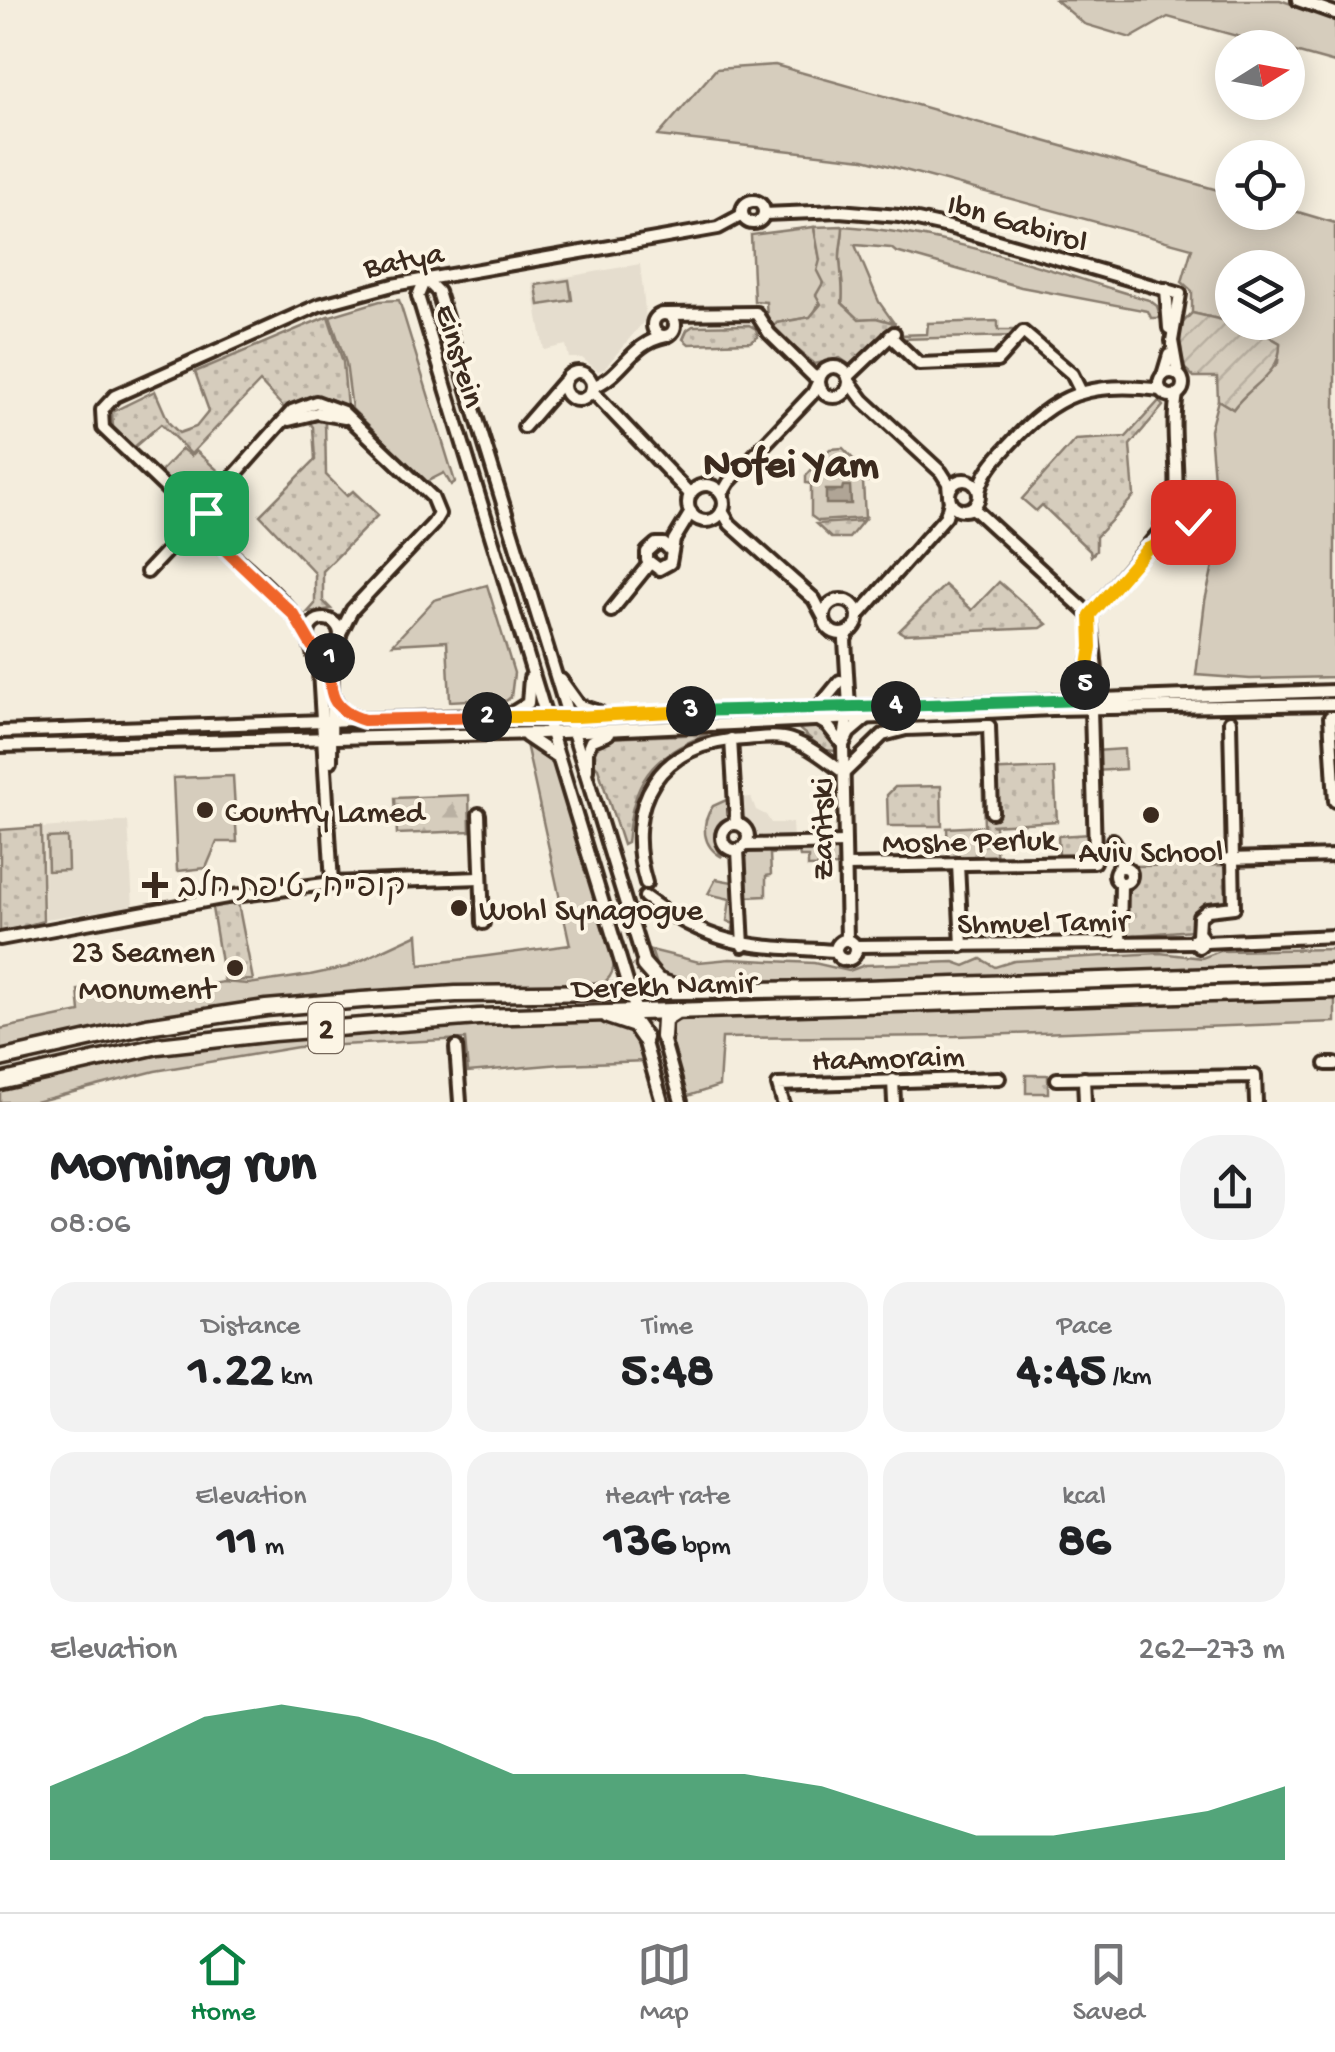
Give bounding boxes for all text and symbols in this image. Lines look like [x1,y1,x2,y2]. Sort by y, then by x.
north arrow [1215,30,1305,120]
map controls [1215,30,1305,340]
button: locate [1215,140,1305,230]
street label: Ibn Gabirol [942,188,1091,264]
street label: Batya [360,236,448,289]
button: layers [1215,250,1305,340]
street label: Einstein [424,300,491,412]
district label: Nofei Yam [703,443,879,492]
pin [164,471,249,556]
pin [1151,480,1236,565]
icon: arrive [179,486,234,541]
icon: check [1166,495,1221,550]
pin: 1 [305,633,355,683]
text: 1 [324,641,336,674]
pin: 5 [1060,660,1110,710]
text: 5 [1078,668,1092,701]
pin: 4 [871,681,921,731]
pin: 3 [666,686,716,736]
text: 4 [889,689,903,722]
pin: 2 [462,692,512,742]
text: 3 [684,694,698,727]
text: 2 [480,700,494,733]
street label: Zaritski [805,777,845,881]
place label: Country Lamed [225,796,427,834]
marker: Country Lamed [194,799,216,821]
marker: Aviv School [1140,804,1162,826]
street label: Moshe Perluk [882,823,1059,865]
place label: Aviv School [1079,836,1223,874]
place label: קופ"ח, טיפת חלב [178,869,405,909]
marker: קופ"ח, טיפת חלב [142,872,168,898]
place label: Wohl Synagogue [479,894,703,932]
marker: Wohl Synagogue [448,897,470,919]
street label: Shmuel Tamir [957,904,1132,945]
place label: 23 Seamen Monument [72,936,218,1011]
marker: 23 Seamen Monument [224,957,246,979]
street label: Derekh Namir [570,966,759,1010]
road number: 2 [308,1003,344,1053]
street label: HaAmoraim [811,1039,966,1083]
button: share [1180,1135,1285,1240]
text: Morning run [50,1136,316,1200]
text: 08:06 [50,1206,130,1244]
text: Distance [201,1311,300,1344]
text: Time [642,1311,693,1344]
text: Pace [1057,1311,1112,1344]
text: 1.22 [189,1344,274,1403]
text: 5:48 [621,1344,714,1403]
text: 4:45 [1017,1344,1106,1403]
text: km [274,1361,313,1394]
text: /km [1106,1361,1152,1394]
text: Elevation [195,1481,306,1514]
text: Heart rate [605,1481,730,1514]
text: kcal [1062,1481,1106,1514]
text: 11 [217,1514,258,1573]
text: 136 [604,1514,676,1573]
text: 86 [1058,1514,1111,1573]
text: m [258,1531,284,1564]
text: bpm [676,1531,731,1564]
text: Elevation [50,1632,177,1670]
text: 262–273 m [1139,1632,1285,1670]
tab: Home [191,1937,255,2030]
tab: Map [637,1937,692,2030]
tab: Saved [1073,1937,1144,2030]

